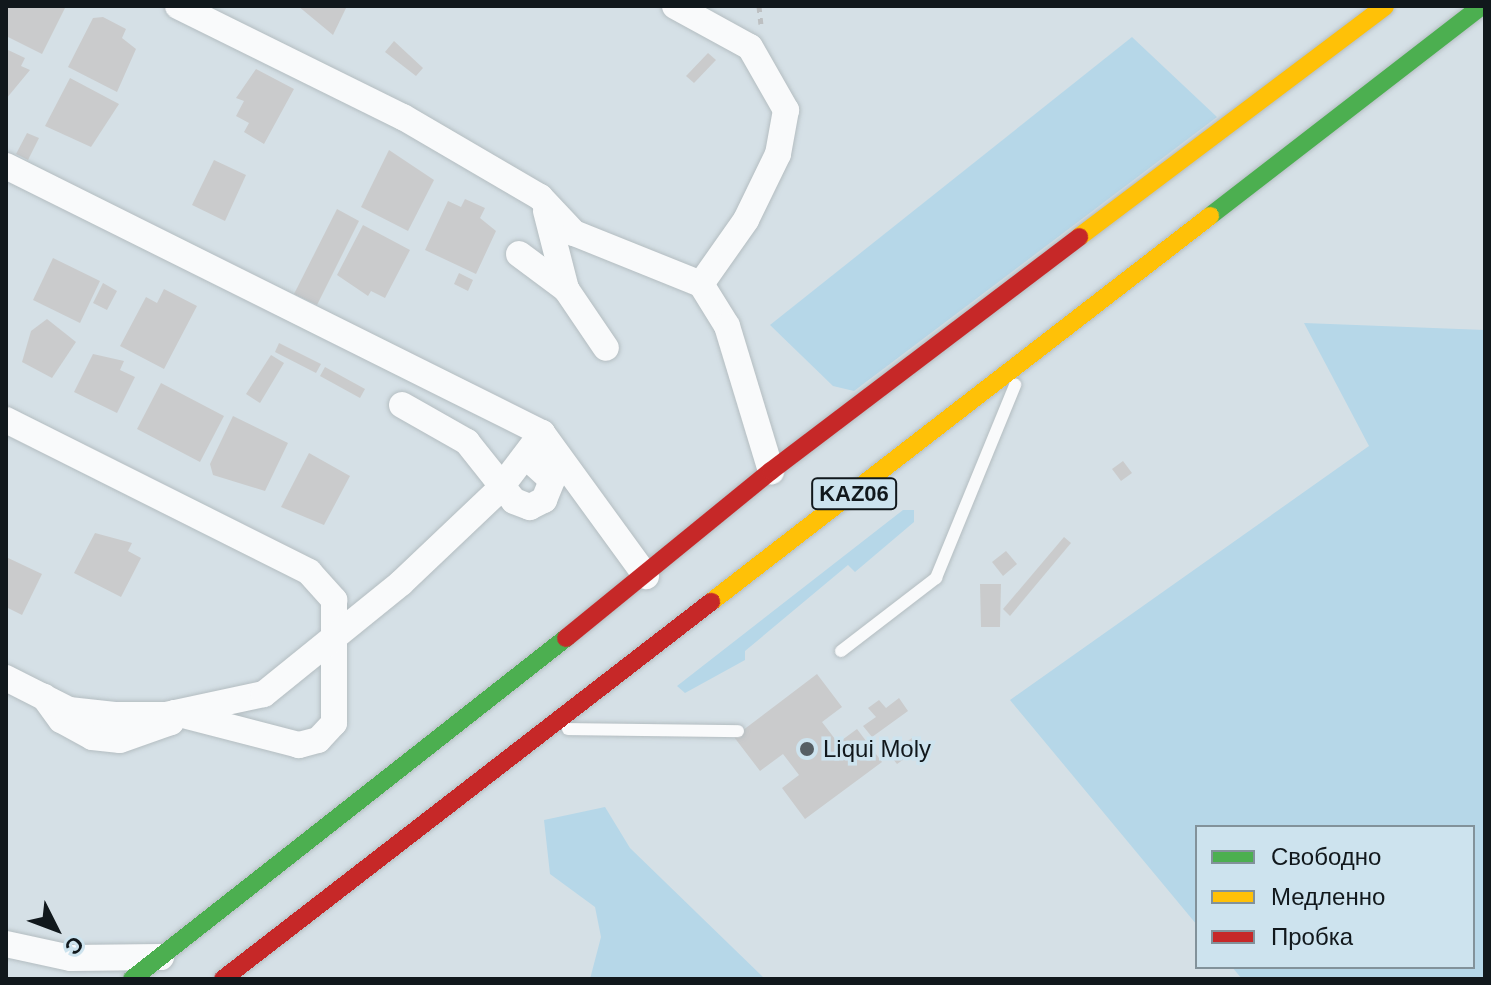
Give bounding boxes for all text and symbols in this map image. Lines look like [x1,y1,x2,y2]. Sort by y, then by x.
road number: KАZ06 [810,476,898,512]
place label: Liqui Moly [823,735,931,763]
marker: Liqui Moly [798,740,816,758]
legend [1195,825,1475,969]
text: Свободно [1271,843,1381,870]
text: Медленно [1271,883,1385,910]
north arrow [16,889,96,969]
text: Пробка [1271,923,1353,950]
text: С [60,931,89,960]

